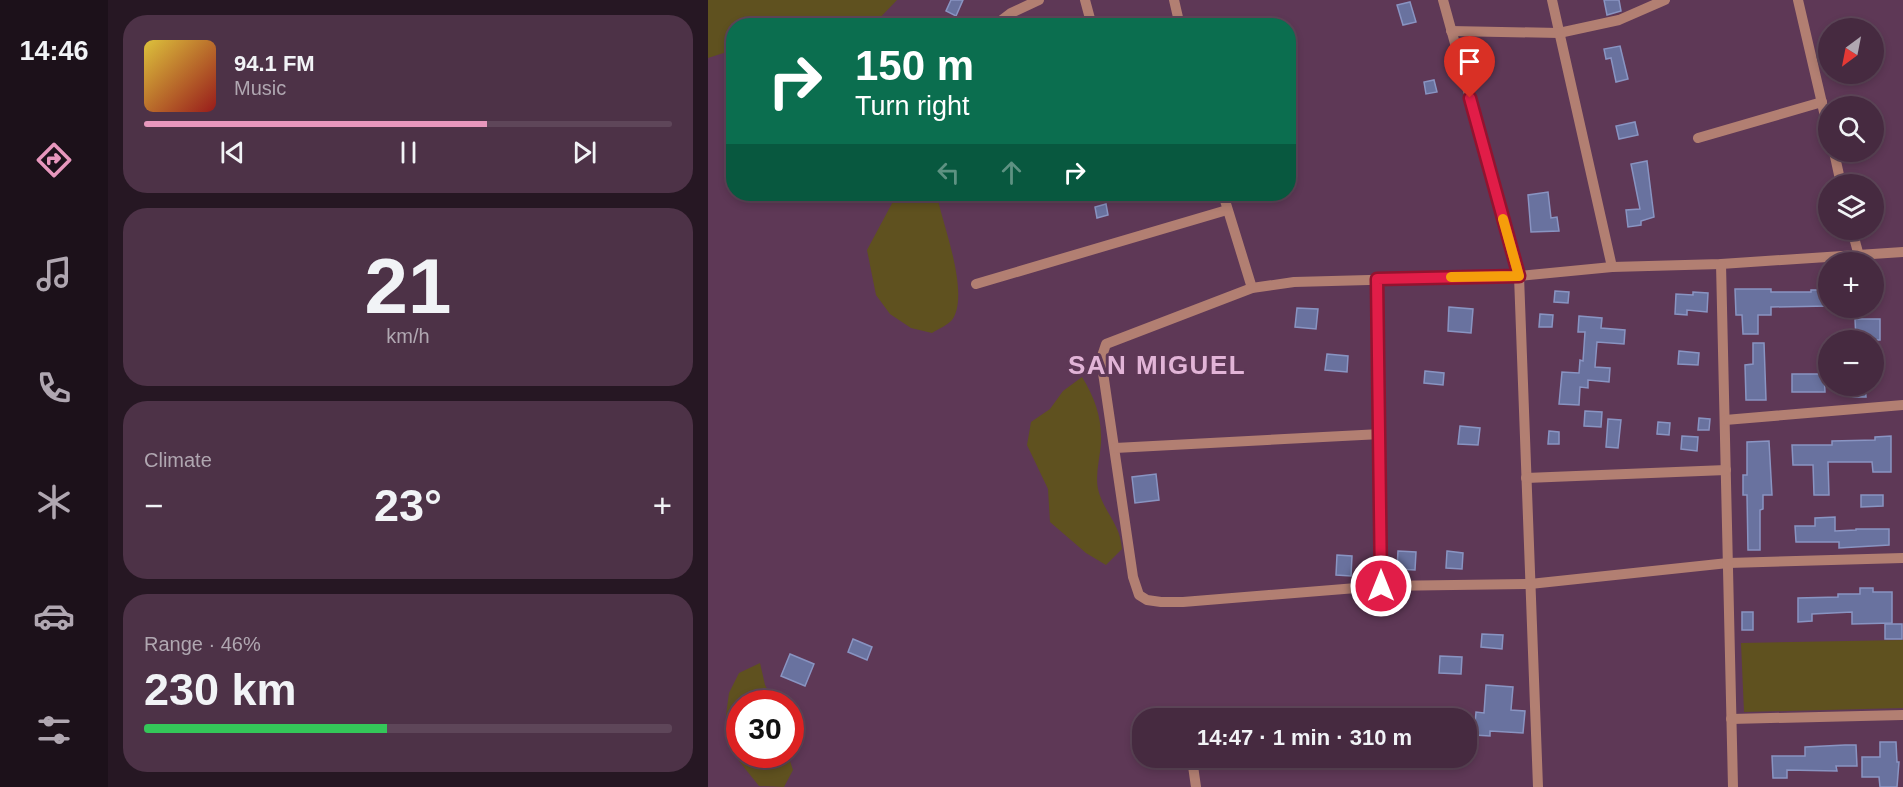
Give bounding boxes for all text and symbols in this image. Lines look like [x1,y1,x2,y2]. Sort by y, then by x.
north arrow [1818,18,1884,84]
map controls [1818,18,1884,396]
text: 14:46 [19,36,89,66]
pin [1444,36,1495,98]
icon: right [756,42,834,120]
text: 150 m [855,42,974,89]
icon: arrive [1453,45,1486,78]
text: 94.1 FM [234,51,315,76]
text: Music [234,77,286,99]
text: Turn right [855,91,970,121]
button: search [1818,96,1884,162]
icon: previous [216,136,249,169]
icon: pause [392,136,425,169]
icon: next [568,136,601,169]
icon: directions [33,139,75,181]
icon: left [932,156,965,189]
icon: ahead [995,156,1028,189]
icon: right [1058,156,1091,189]
button: layers [1818,174,1884,240]
text: 21 [365,242,451,330]
button: + [1818,252,1884,318]
icon: music [33,253,75,295]
text: km/h [386,325,430,347]
button: − [1818,330,1884,396]
district label: SAN MIGUEL [1068,350,1246,380]
icon: phone [33,367,75,409]
text: Climate [144,449,212,471]
text: 23° [374,480,442,531]
icon: climate [33,481,75,523]
text: − [144,487,163,524]
text: + [653,487,672,524]
position arrow [1349,554,1413,618]
icon: car [33,595,75,637]
text: Range · 46% [144,633,261,655]
text: 230 km [144,664,297,715]
speed limit sign: 30 [726,690,804,768]
icon: filters [33,709,75,751]
text: 14:47 · 1 min · 310 m [1197,725,1412,750]

